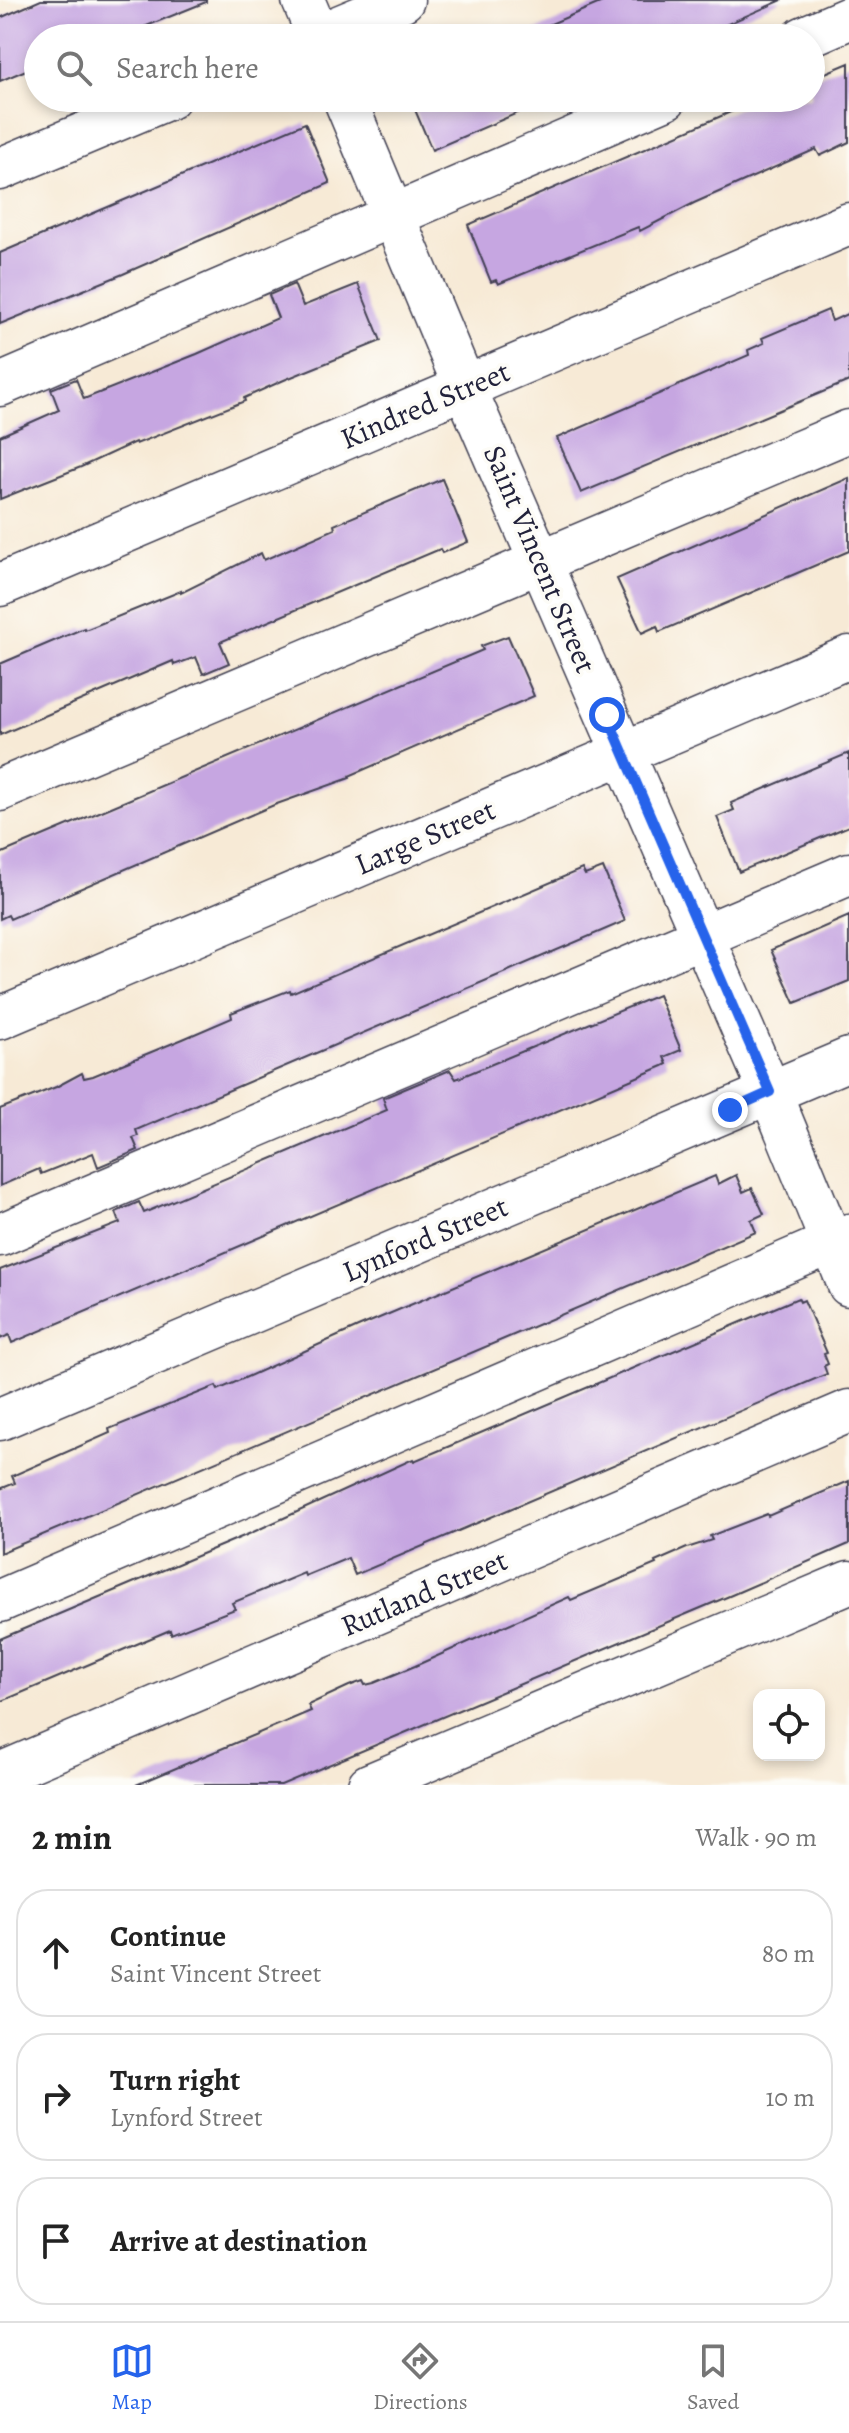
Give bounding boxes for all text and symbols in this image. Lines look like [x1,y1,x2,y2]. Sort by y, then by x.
search box [24,24,825,112]
icon: search [52,46,96,90]
text: Search here [116,48,259,88]
street label: Kindred Street [334,351,516,459]
street label: Saint Vincent Street [474,439,606,679]
route start [589,697,625,733]
street label: Large Street [349,789,501,884]
route end [712,1092,748,1128]
street label: Lynford Street [336,1186,514,1292]
street label: Rutland Street [335,1540,513,1646]
map controls [753,1689,825,1761]
button: locate [753,1689,825,1761]
text: 2 min [32,1814,112,1861]
text: Walk · 90 m [696,1820,817,1855]
text: Continue [110,1916,226,1956]
icon: ahead [34,1931,78,1975]
text: 80 m [762,1936,815,1971]
text: Saint Vincent Street [110,1956,321,1991]
text: Turn right [110,2060,240,2100]
icon: right [34,2075,78,2119]
text: 10 m [765,2080,815,2115]
text: Lynford Street [110,2100,263,2135]
icon: arrive [34,2219,78,2263]
text: Arrive at destination [110,2221,367,2261]
tab: Map [110,2339,154,2417]
tab: Directions [373,2339,468,2417]
tab: Saved [687,2339,739,2417]

